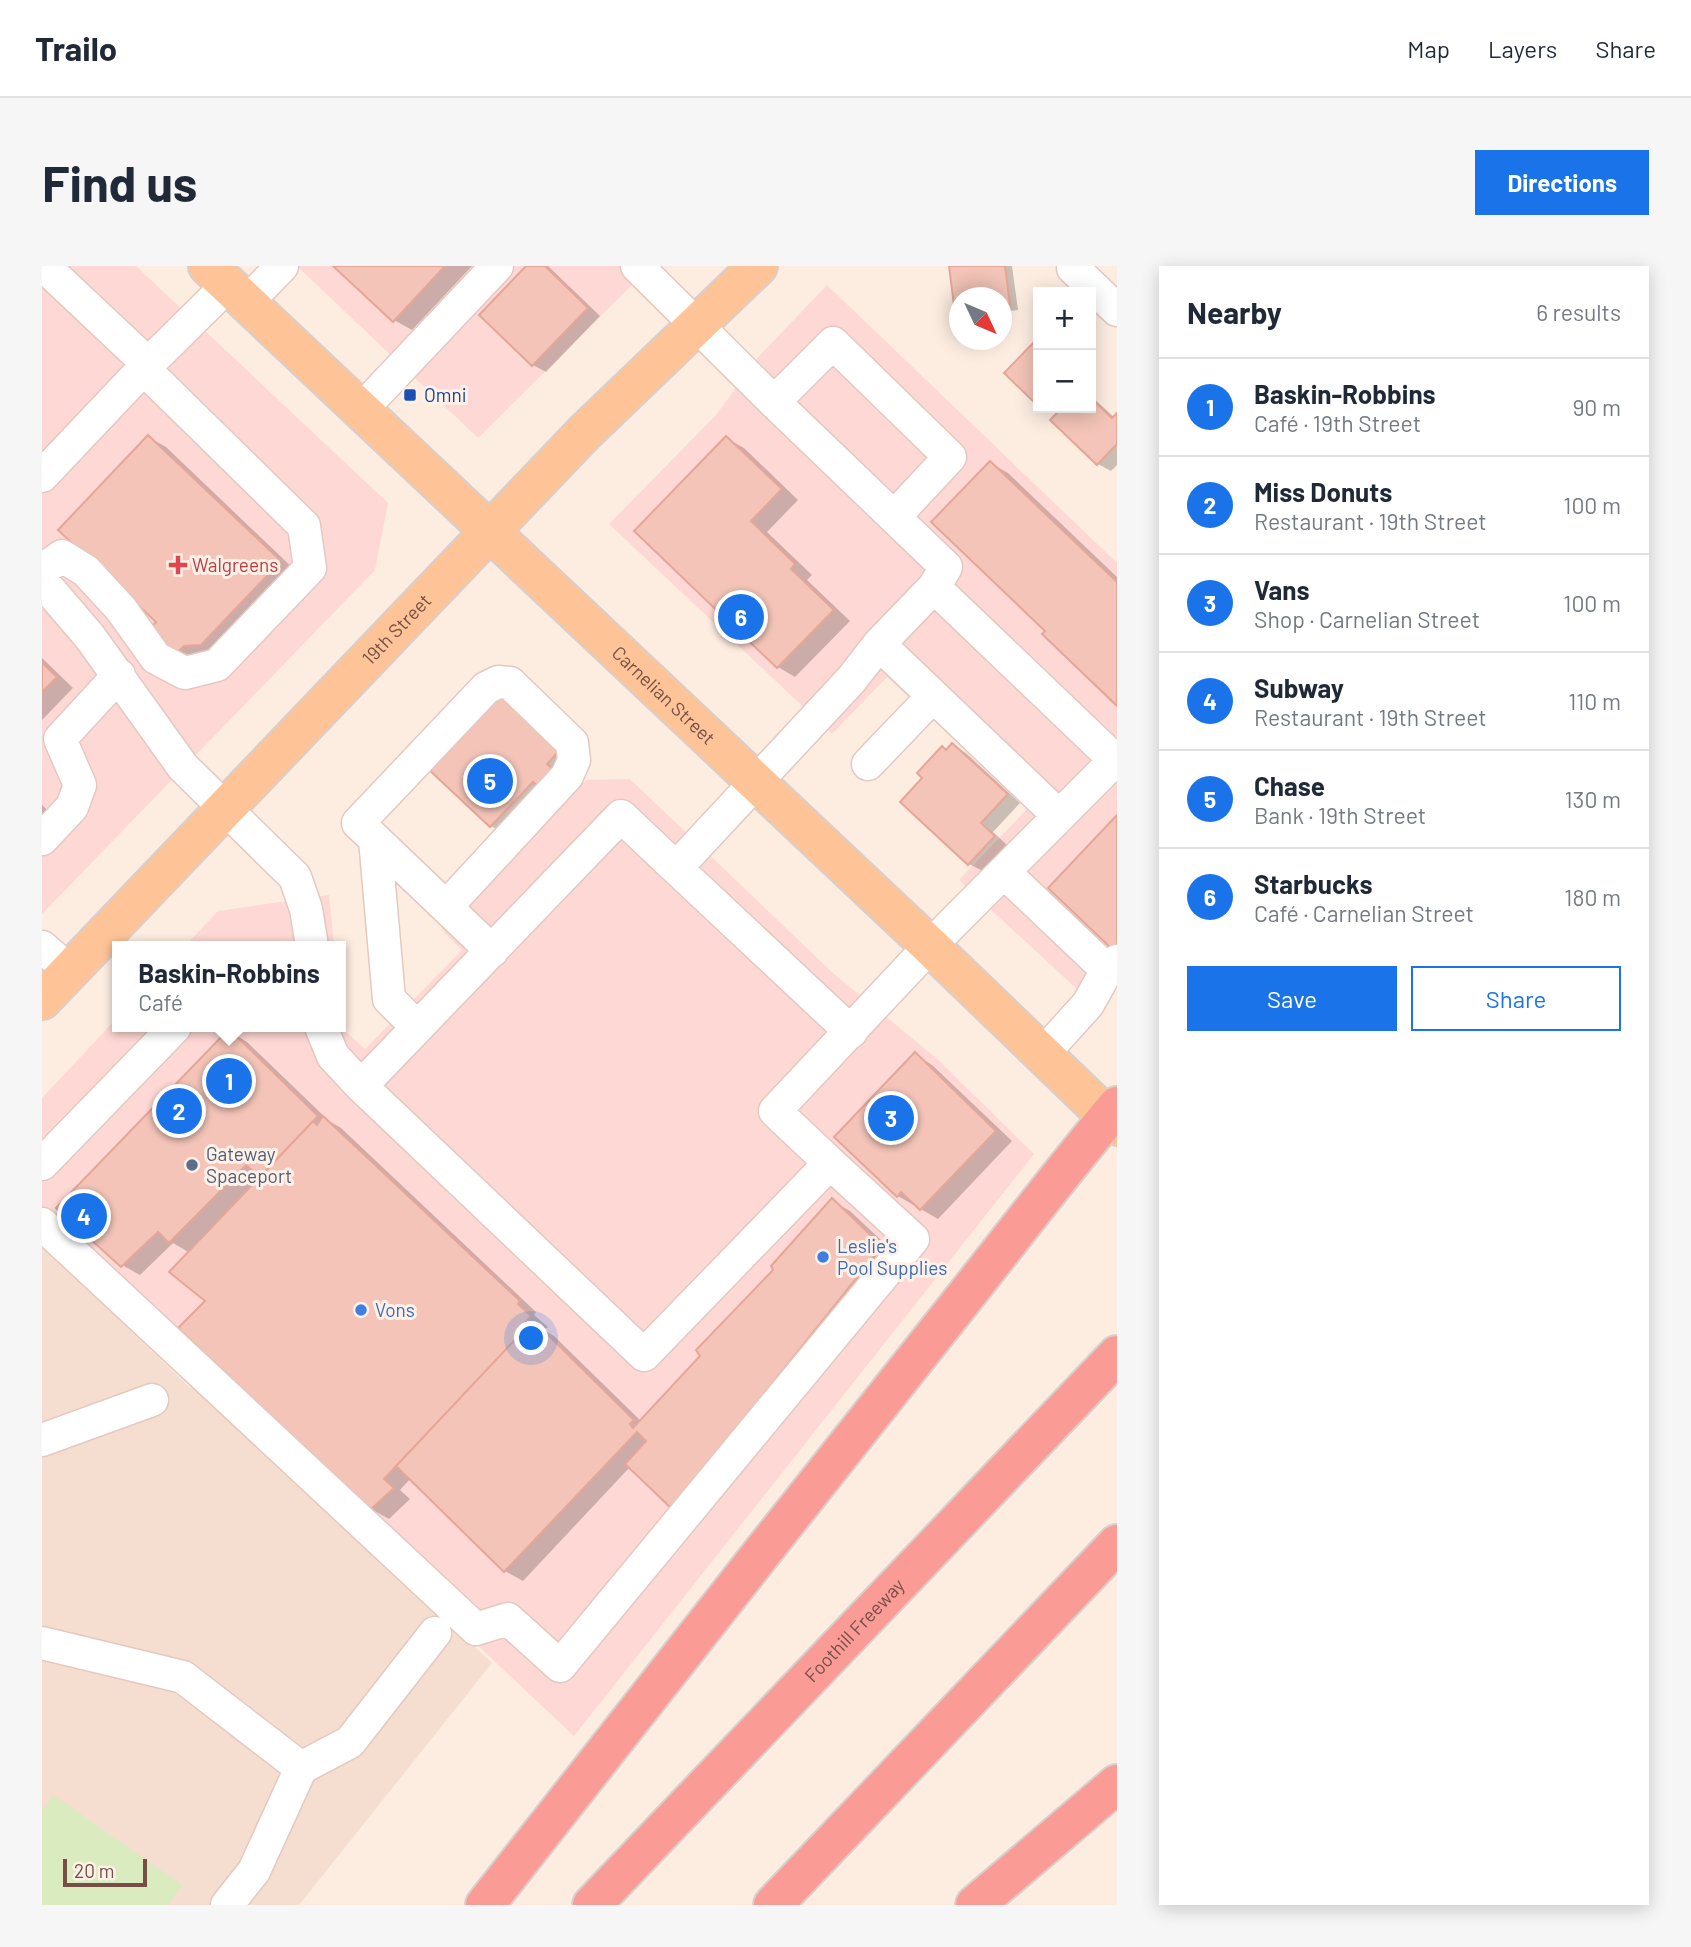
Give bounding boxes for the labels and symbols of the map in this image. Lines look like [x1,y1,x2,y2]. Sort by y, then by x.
north arrow [949,287,1012,350]
place label: Omni [424,383,467,406]
marker: Omni [402,387,418,403]
place label: Walgreens [192,553,278,576]
marker: Walgreens [170,557,186,573]
street label: 19th Street [357,589,435,669]
pin: 6 [718,591,764,643]
street label: Carnelian Street [608,641,720,749]
pin: 5 [467,755,513,807]
pin: 1 [206,1055,252,1107]
pin: 2 [156,1085,202,1137]
pin: 3 [868,1092,914,1144]
place label: Gateway Spaceport [206,1142,292,1187]
marker: Gateway Spaceport [184,1157,200,1173]
pin: 4 [61,1190,107,1242]
place label: Leslie's Pool Supplies [837,1234,947,1279]
marker: Leslie's Pool Supplies [815,1249,831,1265]
place label: Vons [375,1298,415,1321]
marker: Vons [353,1302,369,1318]
your location [514,1321,548,1355]
street label: Foothill Freeway [799,1573,909,1686]
scale bar [63,1856,147,1888]

